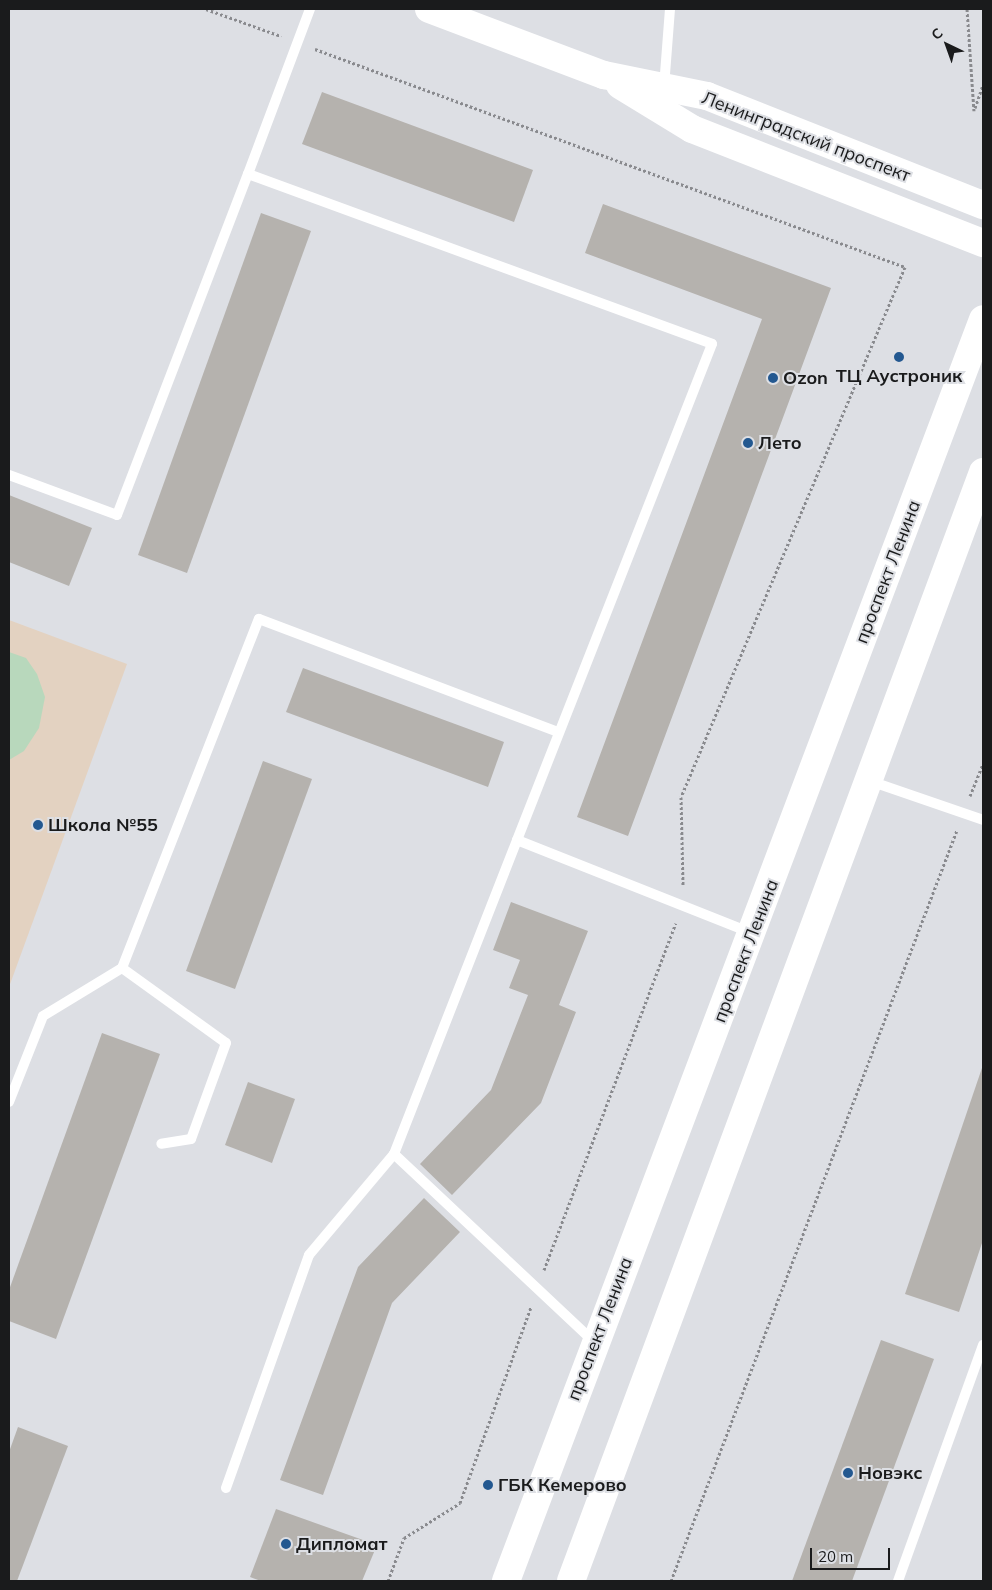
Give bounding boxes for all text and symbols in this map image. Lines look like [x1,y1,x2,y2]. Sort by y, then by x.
north arrow [922,20,972,70]
text: С [927,24,947,44]
street label: Ленинградский проспект [699,87,913,187]
marker: ТЦ Аустроник [893,351,905,363]
place label: ТЦ Аустроник [836,365,962,387]
place label: Ozon [783,367,828,389]
marker: Ozon [767,372,779,384]
place label: Лето [758,432,802,454]
marker: Лето [742,437,754,449]
street label: проспект Ленина [851,497,925,647]
place label: Школа №55 [48,814,158,836]
marker: Школа №55 [32,819,44,831]
street label: проспект Ленина [709,876,783,1026]
street label: проспект Ленина [563,1254,637,1404]
place label: Новэкс [858,1462,923,1484]
marker: Новэкс [842,1467,854,1479]
place label: ГБК Кемерово [498,1474,627,1496]
marker: ГБК Кемерово [482,1479,494,1491]
place label: Дипломат [296,1533,387,1555]
marker: Дипломат [280,1538,292,1550]
scale bar [812,1538,892,1570]
text: 20 m [818,1547,853,1566]

